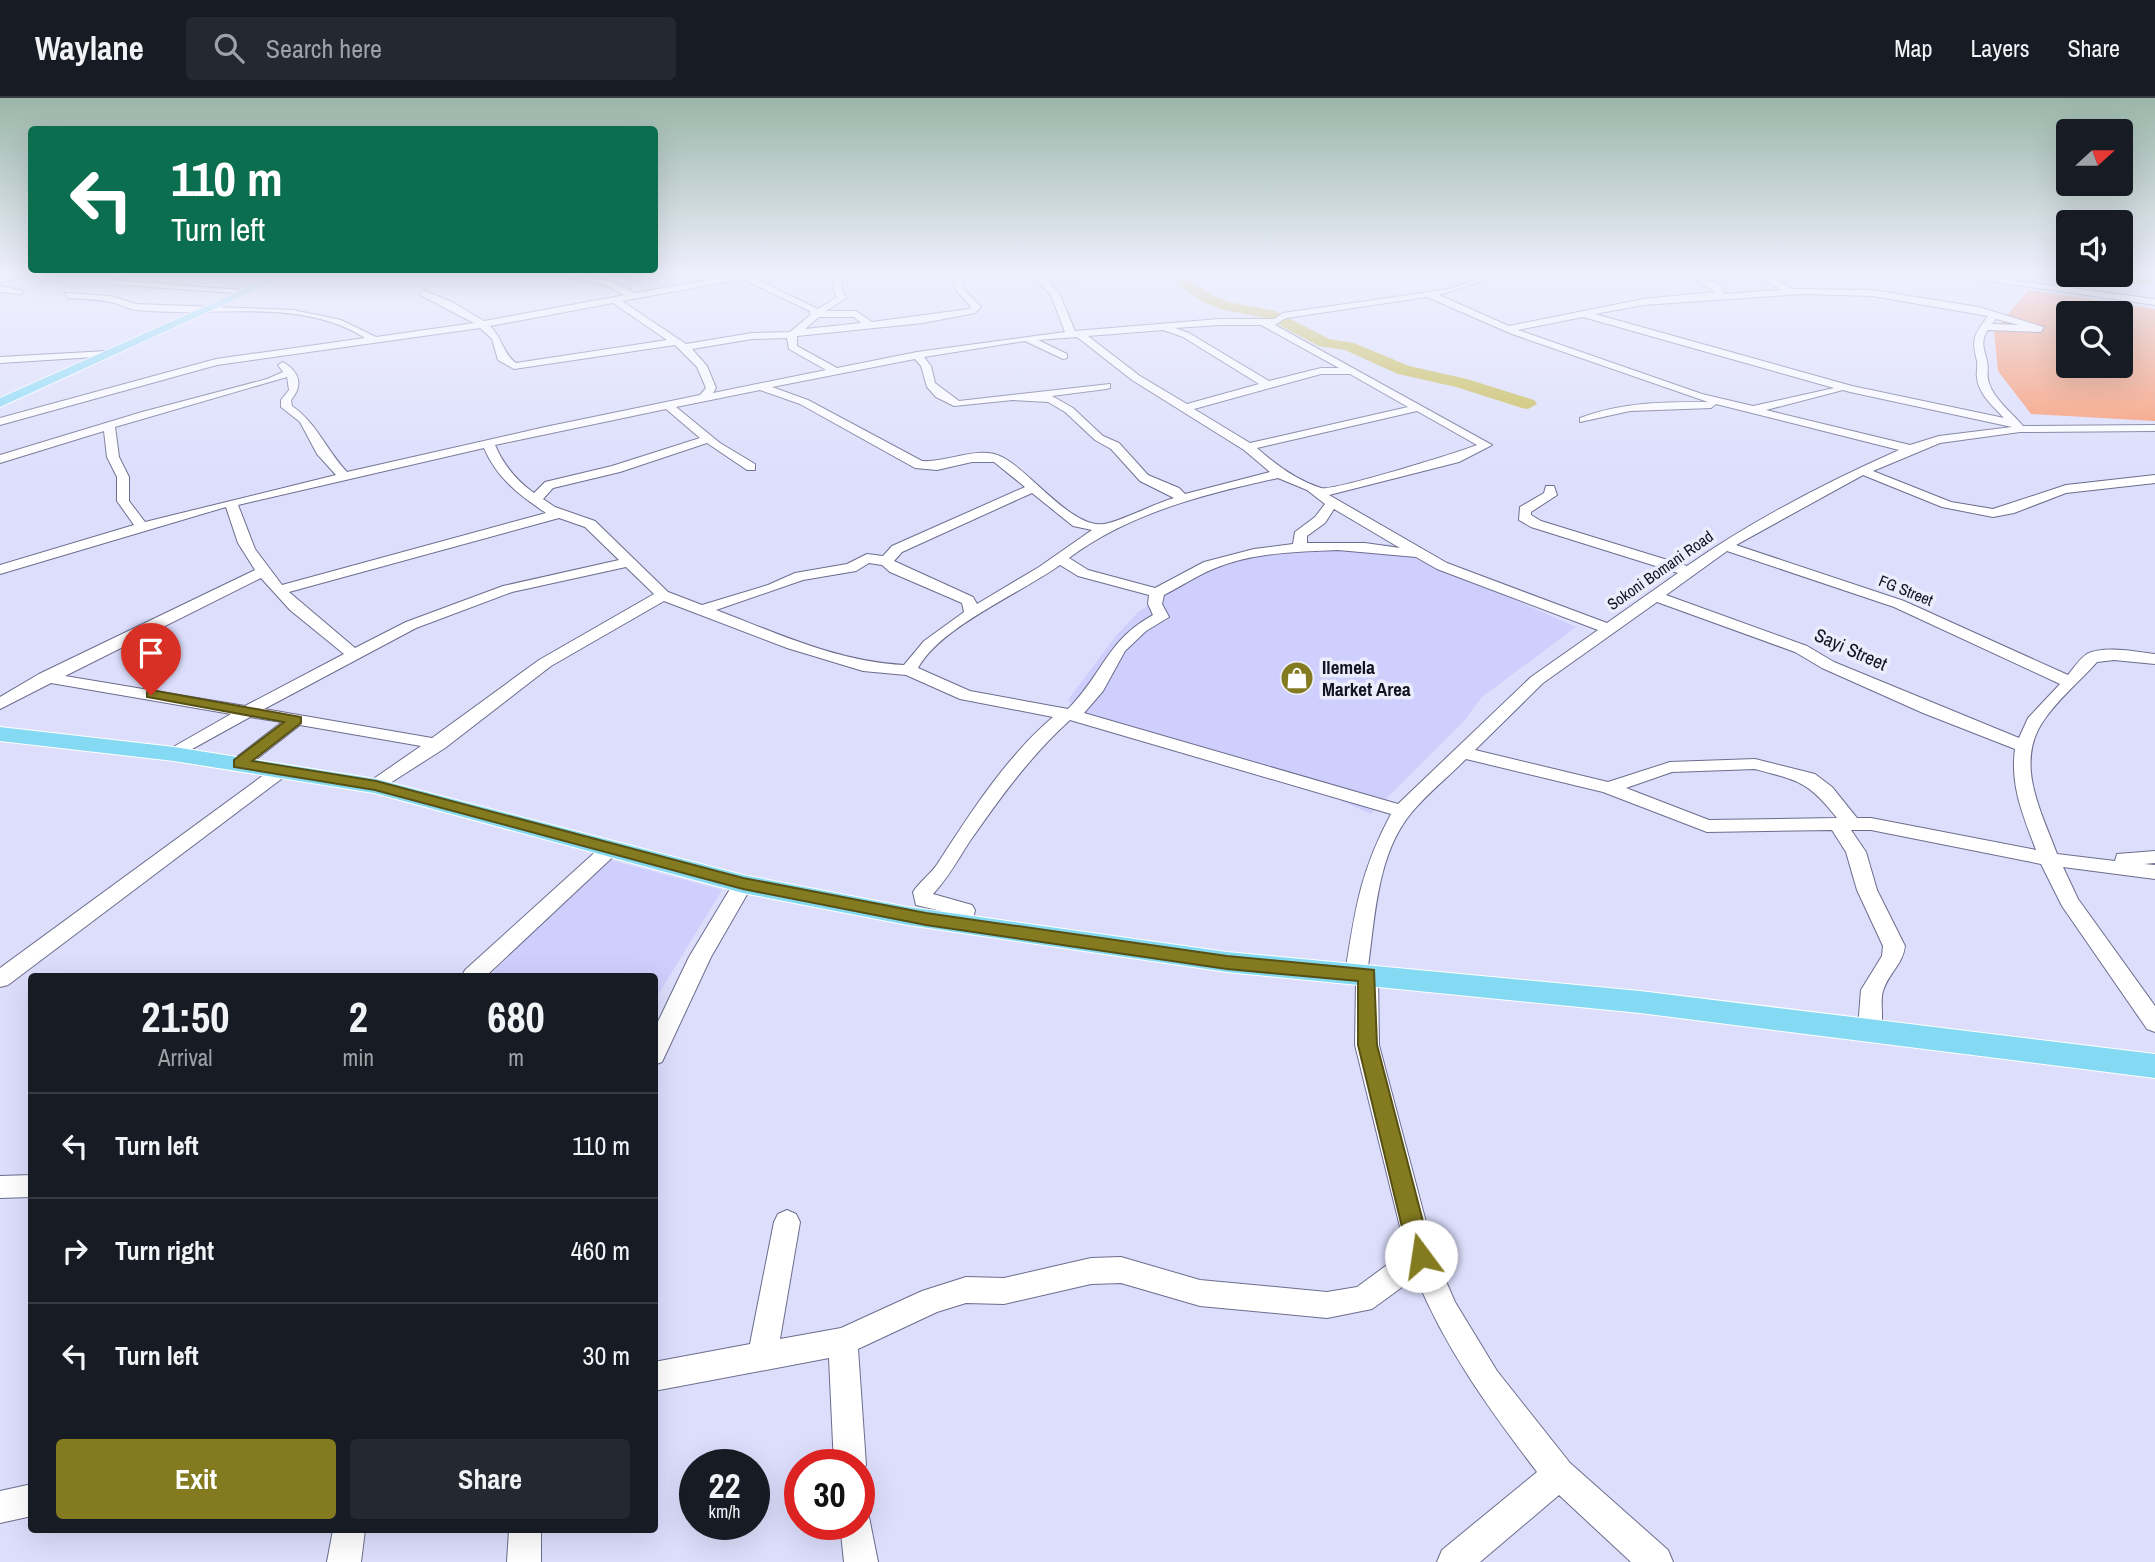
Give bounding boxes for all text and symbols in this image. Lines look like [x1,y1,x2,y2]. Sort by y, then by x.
search box [186,17,676,80]
text: Waylane [35,26,144,70]
icon: search [210,29,248,67]
text: Search here [266,31,382,66]
text: Map [1894,32,1932,64]
text: Layers [1970,32,2029,64]
text: Share [2067,32,2120,64]
north arrow [2056,119,2133,196]
map controls [2056,119,2133,378]
text: 110 m [171,145,283,211]
icon: left [56,154,147,245]
text: Turn left [171,208,265,251]
button: sound [2056,210,2133,287]
button: search [2056,301,2133,378]
street label: Sokoni Bomani Road [1603,525,1717,615]
street label: FG Street [1876,569,1937,611]
street label: Sayi Street [1810,621,1892,677]
pin [121,623,181,695]
icon: arrive [132,634,170,672]
place label: Ilemela Market Area [1322,654,1411,702]
shop icon: Ilemela Market Area [1278,659,1316,697]
text: 21:50 [141,989,229,1045]
text: 2 [349,989,368,1045]
text: 680 [487,989,545,1045]
text: Arrival [158,1042,213,1073]
text: min [343,1042,374,1073]
text: m [508,1042,524,1073]
icon: left [56,1127,94,1165]
text: Turn left [115,1128,199,1163]
text: 110 m [572,1128,630,1163]
position arrow [1384,1219,1458,1293]
icon: right [56,1232,94,1270]
text: Turn right [115,1233,214,1268]
text: 460 m [571,1233,630,1268]
icon: left [56,1337,94,1375]
text: Turn left [115,1338,199,1373]
text: 30 m [583,1338,630,1373]
button: Exit [56,1439,336,1519]
button: Share [350,1439,630,1519]
speed limit sign: 30 [784,1449,875,1540]
text: 22 [709,1462,740,1509]
text: km/h [709,1499,741,1524]

